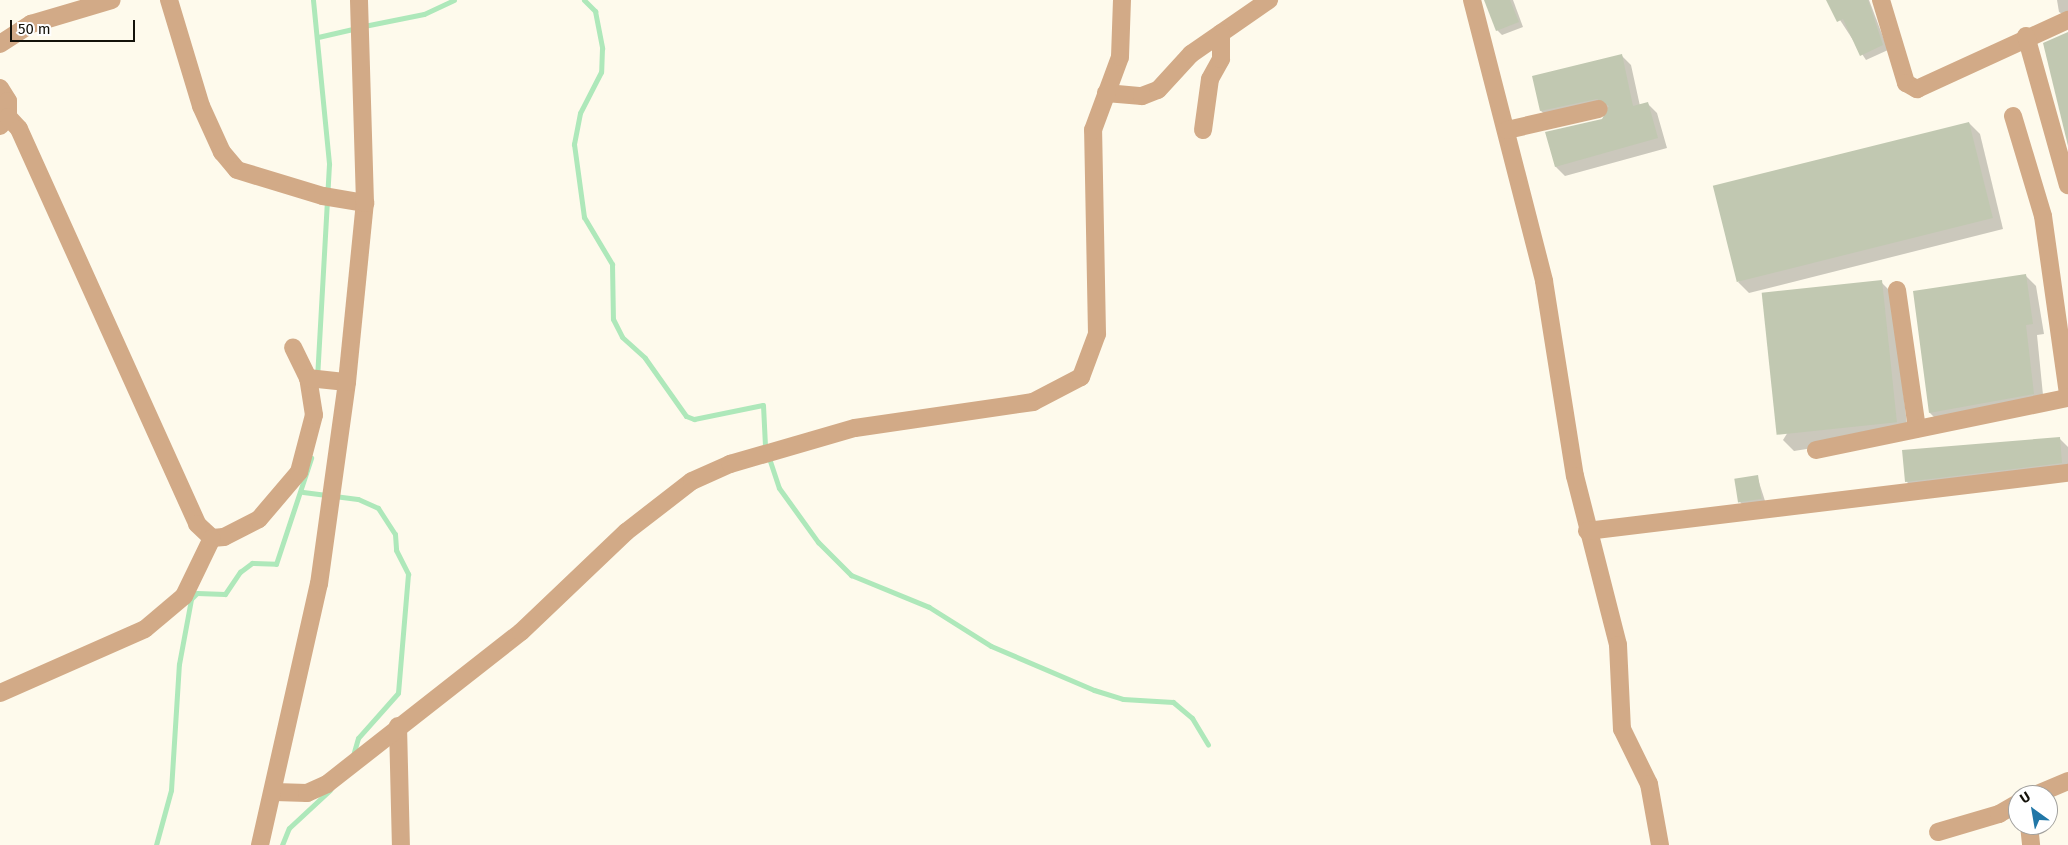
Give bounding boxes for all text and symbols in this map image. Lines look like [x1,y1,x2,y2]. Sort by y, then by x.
scale bar [12,10,138,42]
text: 50 m [18,20,51,38]
north arrow [2008,785,2058,835]
text: U [2017,788,2034,807]

